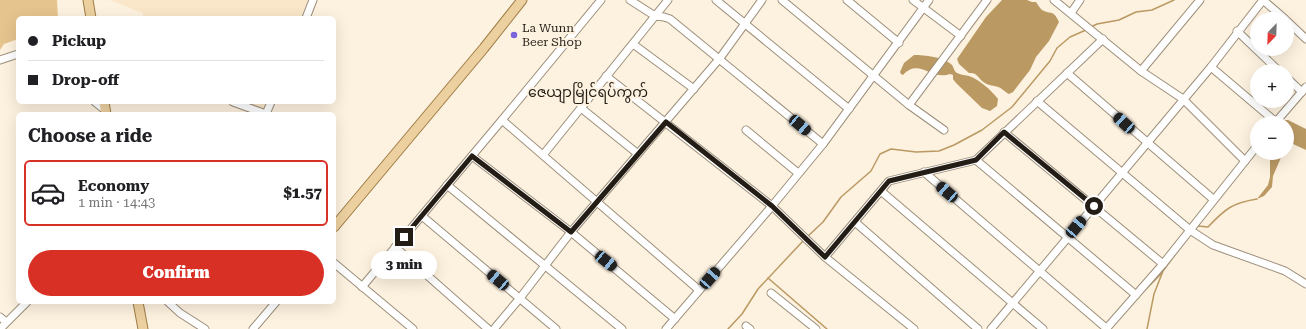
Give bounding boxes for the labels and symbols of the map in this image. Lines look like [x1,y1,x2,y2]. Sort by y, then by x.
north arrow [1250,12,1294,56]
place label: La Wunn Beer Shop [522,21,582,49]
marker: La Wunn Beer Shop [509,30,519,40]
district label: ဇေယျာမြိုင်ရပ်ကွက် [528,82,648,104]
car [1111,111,1137,135]
car [787,113,813,137]
car [934,180,960,204]
route start [1085,197,1103,215]
car [1064,214,1088,240]
route end [395,228,413,246]
car [593,249,619,273]
callout: 3 min [371,251,437,279]
car [698,265,722,291]
car [485,268,511,292]

